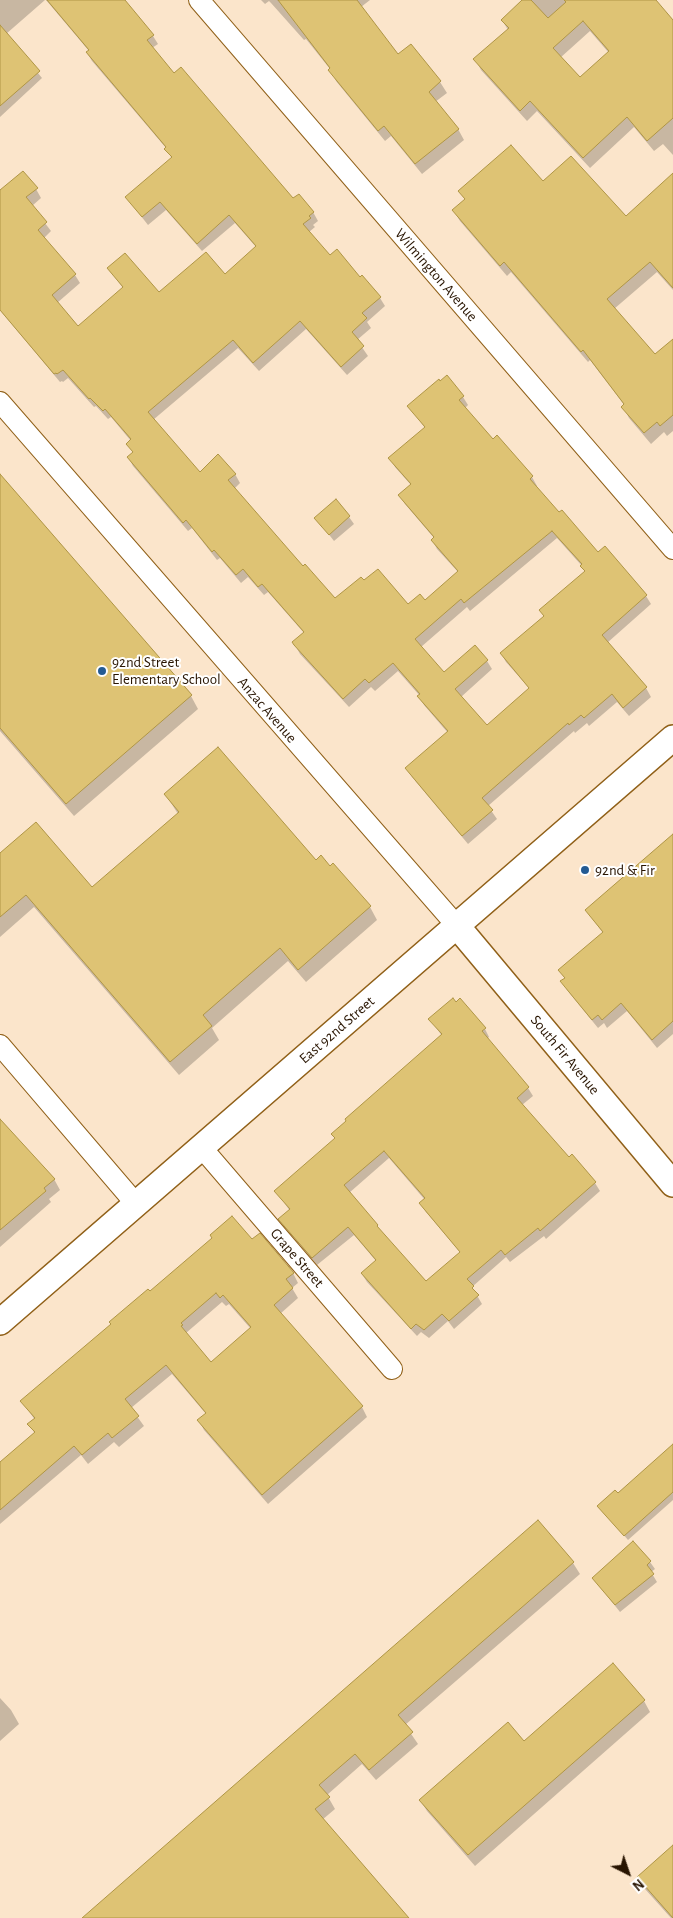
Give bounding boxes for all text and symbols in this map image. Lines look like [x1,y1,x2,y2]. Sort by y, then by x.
street label: Wilmington Avenue [391,225,481,325]
place label: 92nd Street Elementary School [112,653,221,688]
marker: 92nd Street Elementary School [96,665,108,677]
street label: Anzac Avenue [234,673,300,747]
place label: 92nd & Fir [595,861,655,879]
marker: 92nd & Fir [579,864,591,876]
street label: East 92nd Street [296,992,378,1068]
street label: South Fir Avenue [527,1012,603,1098]
street label: Grape Street [266,1225,328,1291]
north arrow [603,1848,653,1898]
text: N [630,1876,646,1893]

